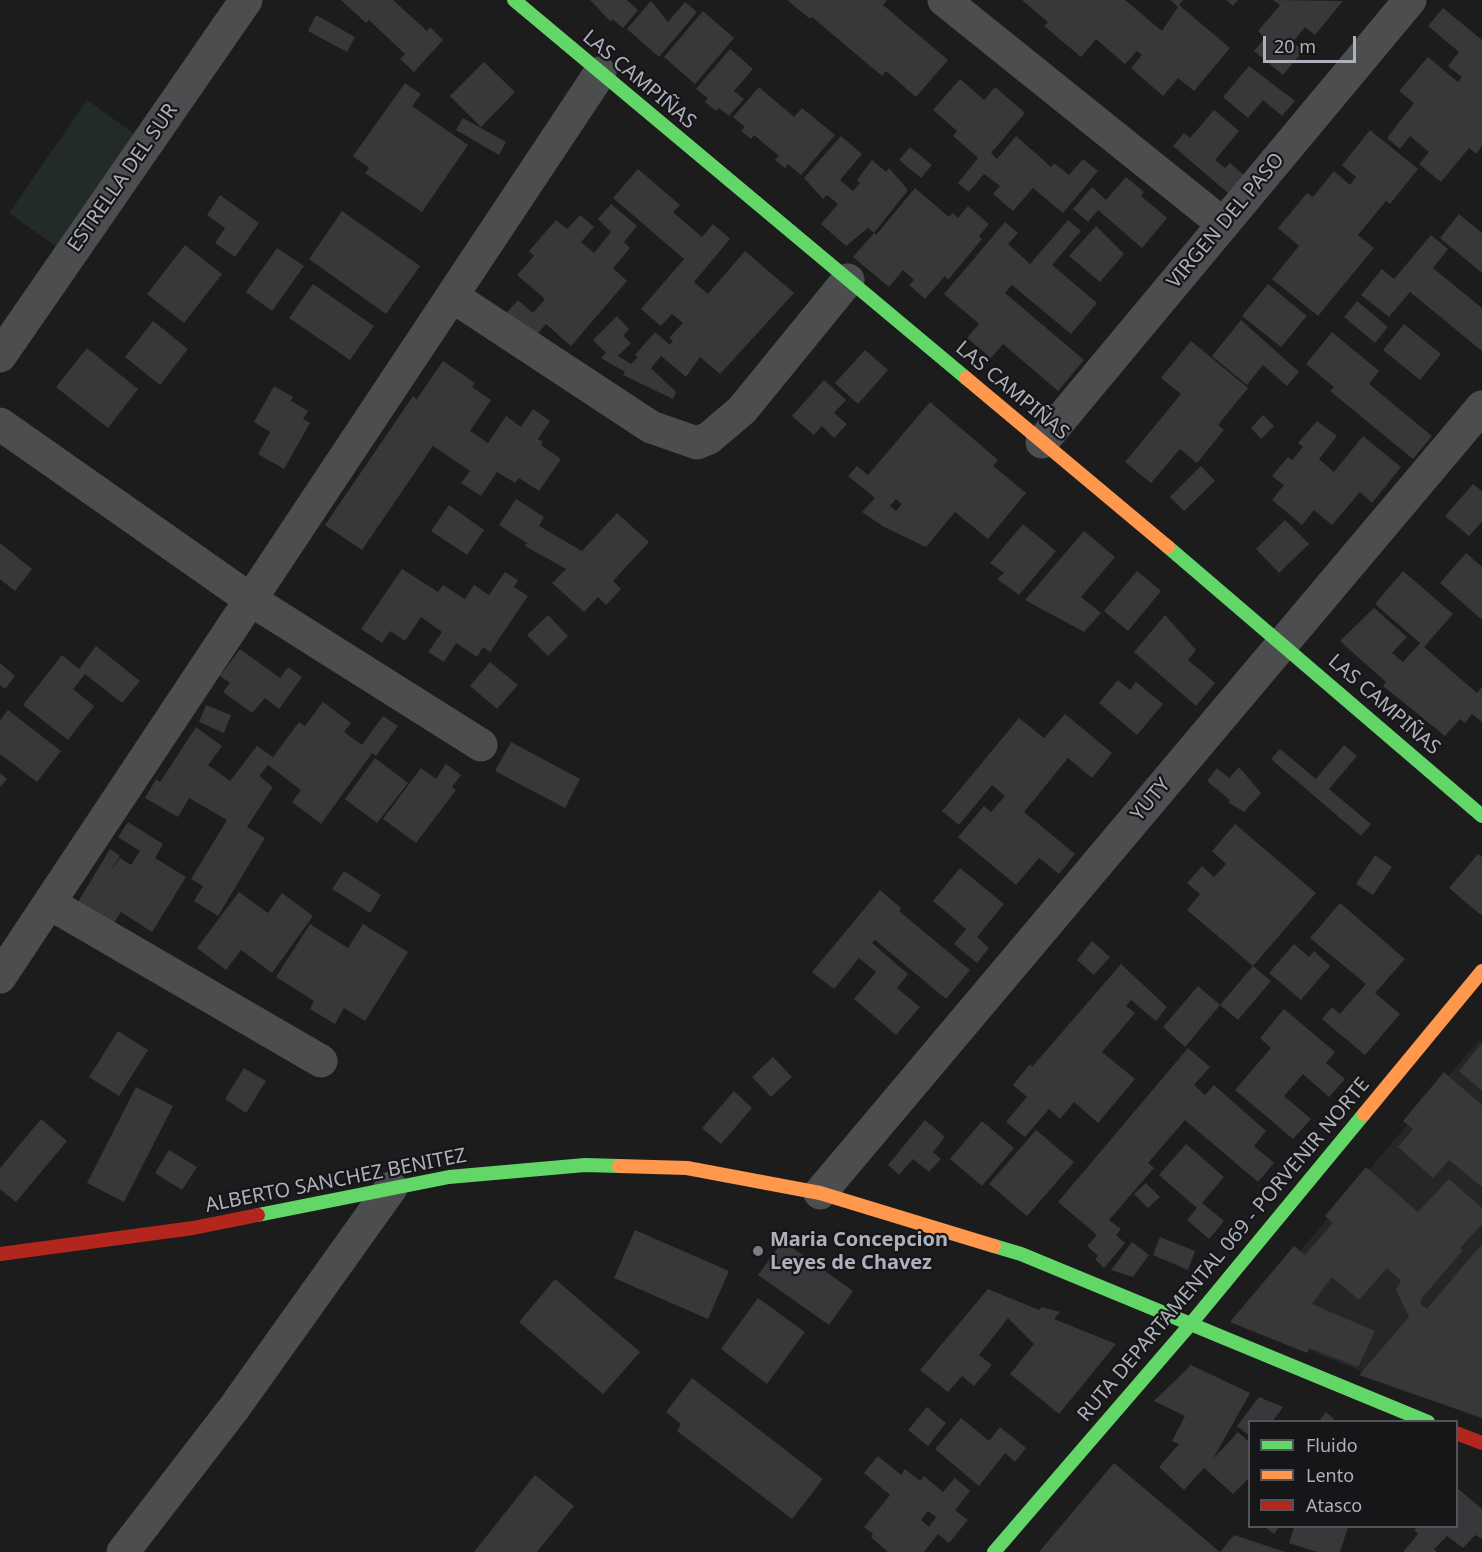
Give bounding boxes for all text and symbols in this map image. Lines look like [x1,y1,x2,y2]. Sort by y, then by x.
scale bar [1266,24,1359,62]
street label: LAS CAMPIÑAS [577,26,701,134]
text: 20 m [1274,34,1316,58]
street label: ESTRELLA DEL SUR [63,99,183,257]
street label: VIRGEN DEL PASO [1162,148,1290,294]
street label: LAS CAMPIÑAS [950,337,1074,445]
street label: LAS CAMPIÑAS [1323,650,1445,760]
street label: YUTY [1126,774,1176,826]
street label: RUTA DEPARTAMENTAL 069 - PORVENIR NORTE [1073,1073,1375,1427]
street label: ALBERTO SANCHEZ BENITEZ [203,1144,469,1218]
place label: Maria Concepcion Leyes de Chavez [770,1228,948,1275]
marker: Maria Concepcion Leyes de Chavez [751,1244,765,1258]
legend [1248,1420,1458,1528]
text: Fluido [1306,1433,1358,1457]
text: Lento [1306,1463,1354,1487]
text: Atasco [1306,1493,1362,1517]

